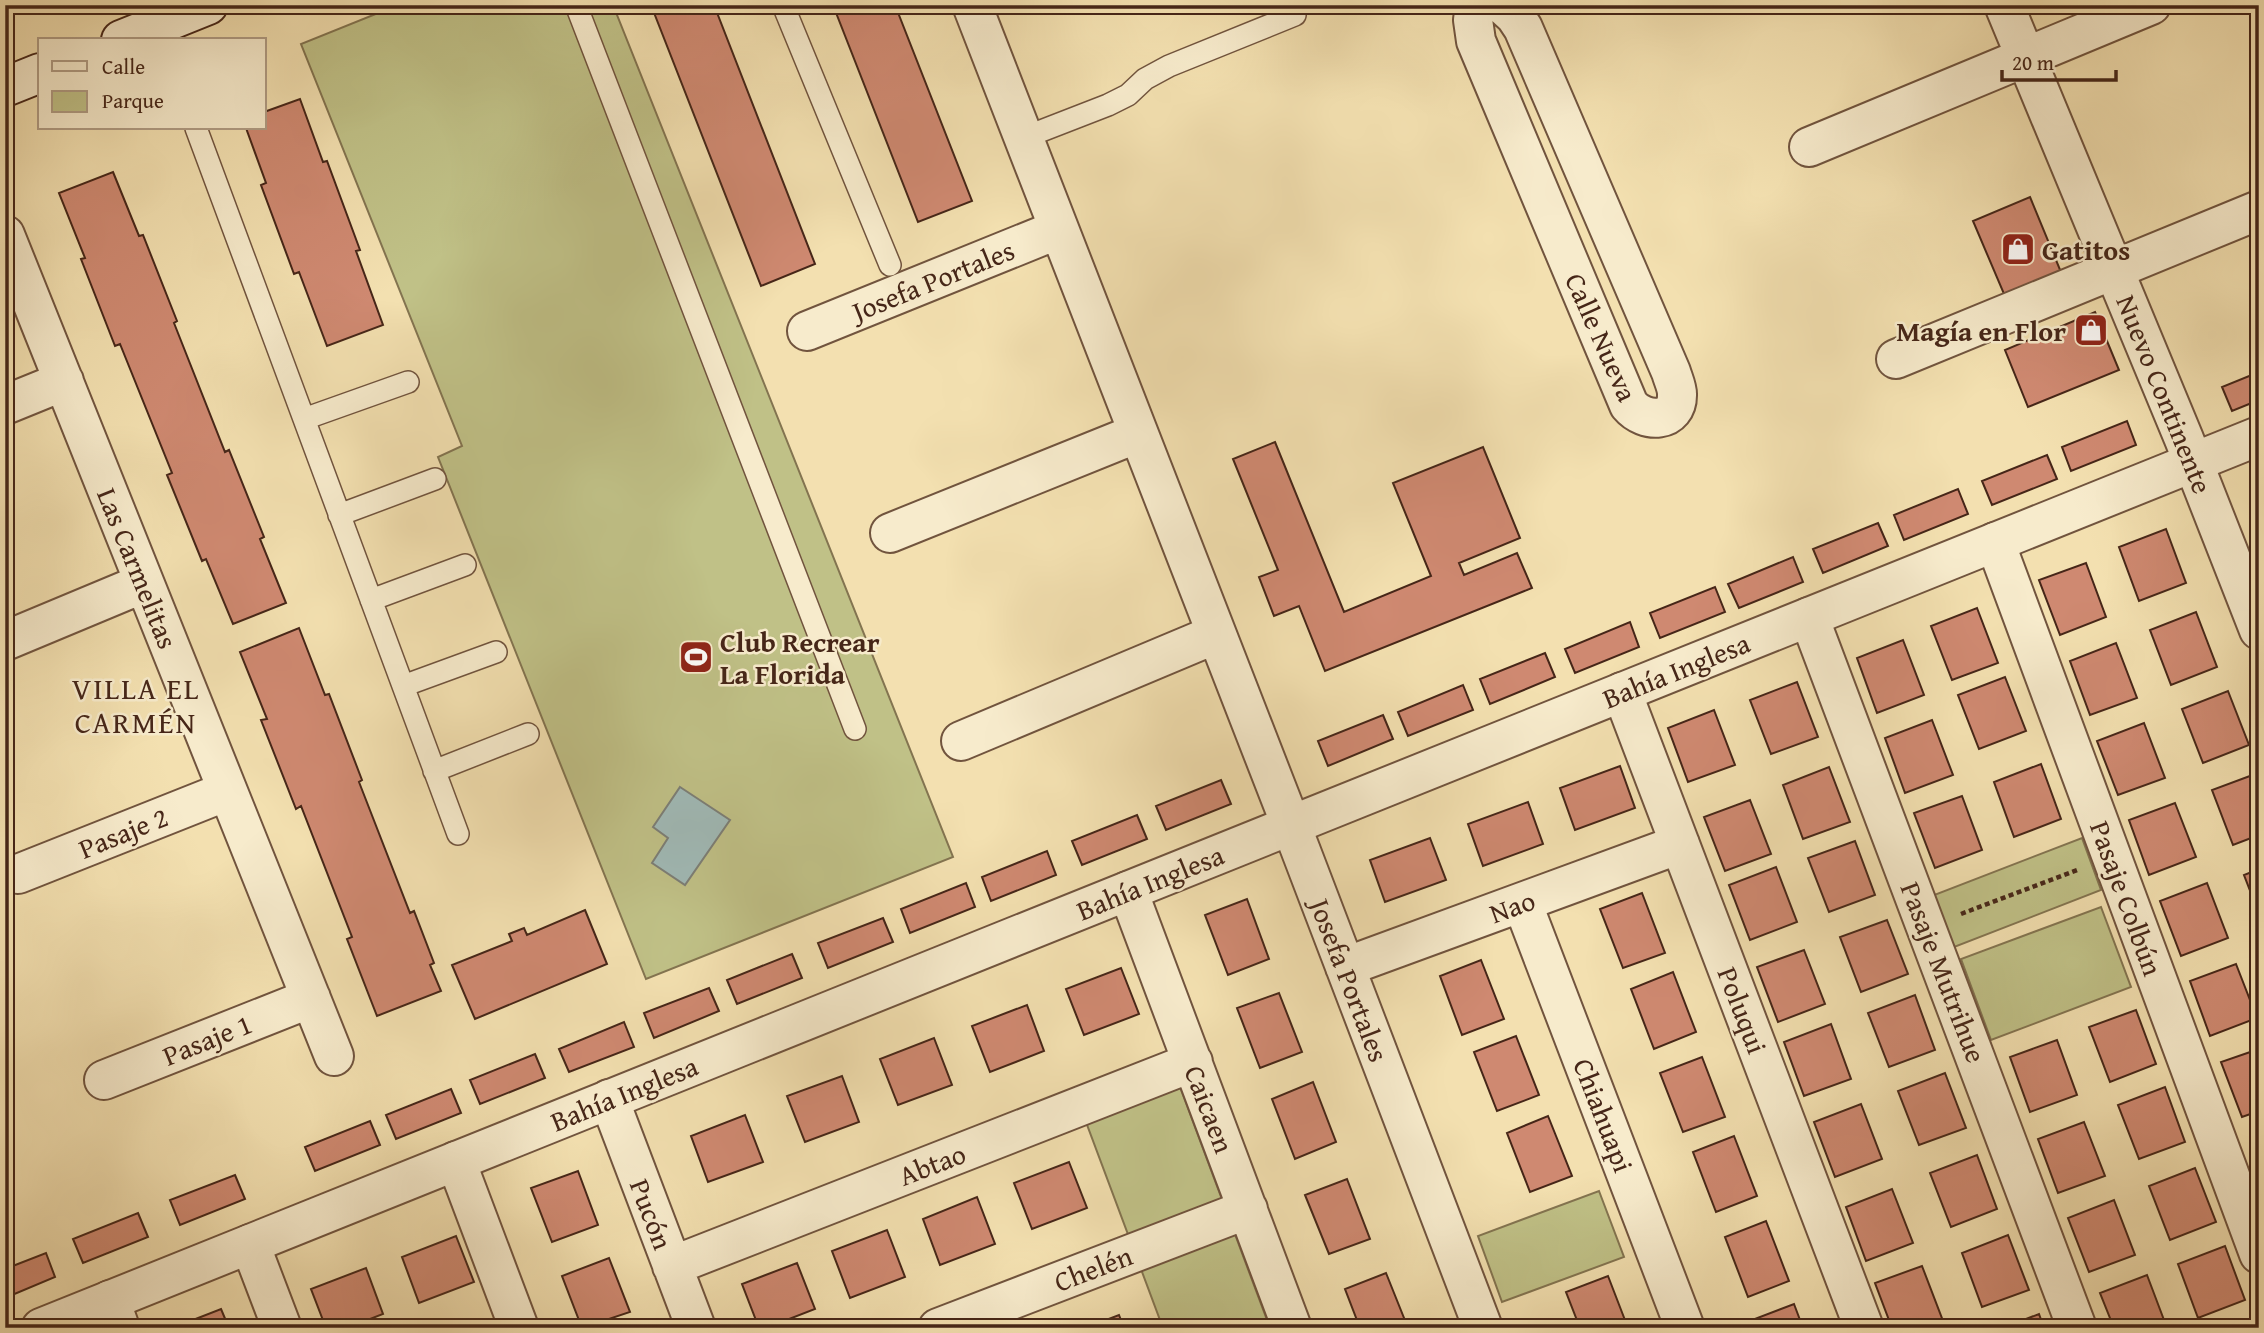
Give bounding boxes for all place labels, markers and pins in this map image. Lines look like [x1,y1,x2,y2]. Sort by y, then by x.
place label: Gatitos [2042,229,2130,270]
shop icon: Gatitos [1999,230,2037,268]
place label: Magía en Flor [1896,310,2066,351]
shop icon: Magía en Flor [2072,311,2110,349]
place label: Club Recrear La Florida [720,621,880,694]
sports icon: Club Recrear La Florida [677,638,715,676]

